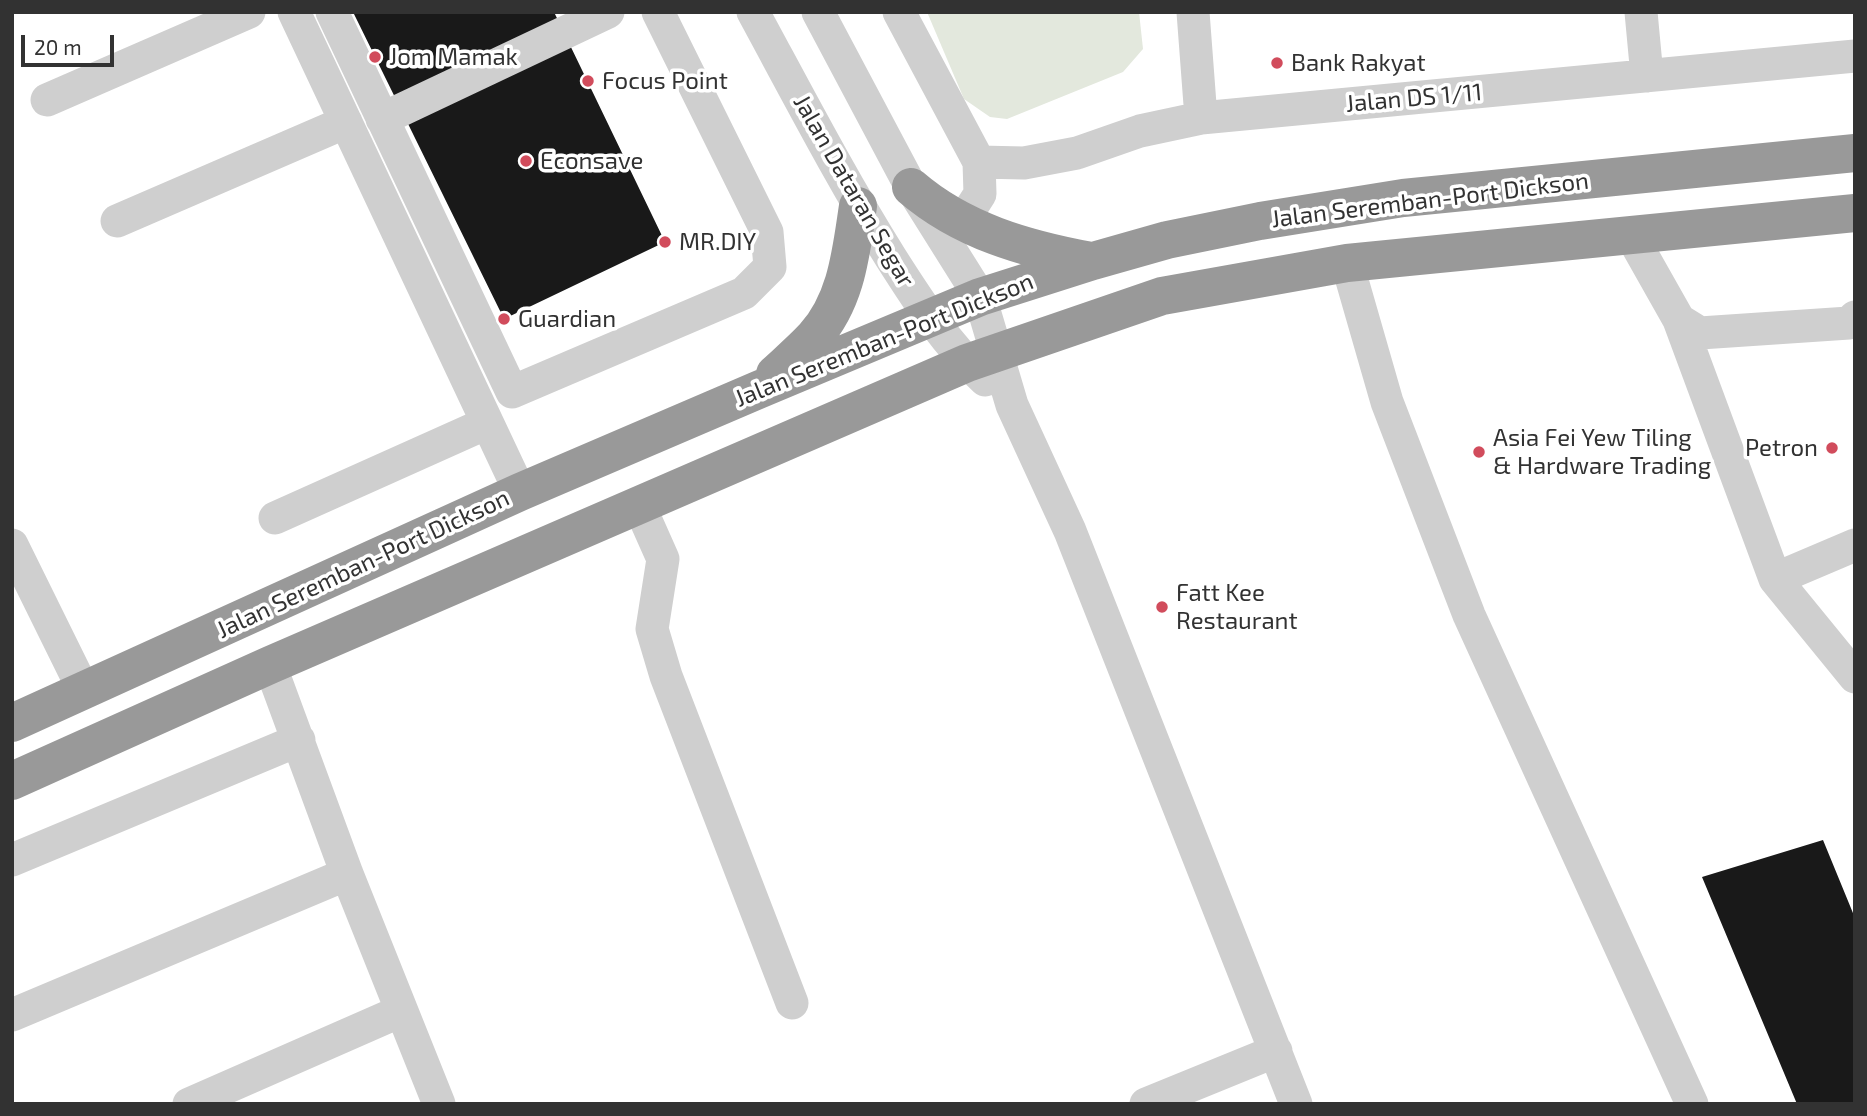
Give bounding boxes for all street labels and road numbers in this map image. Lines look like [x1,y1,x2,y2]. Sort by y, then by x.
street label: Jalan DS 1/11 [1345,78,1483,118]
street label: Jalan Dataran Segar [787,90,921,292]
street label: Jalan Seremban-Port Dickson [1270,166,1590,234]
street label: Jalan Seremban-Port Dickson [731,267,1037,413]
street label: Jalan Seremban-Port Dickson [212,483,514,645]

